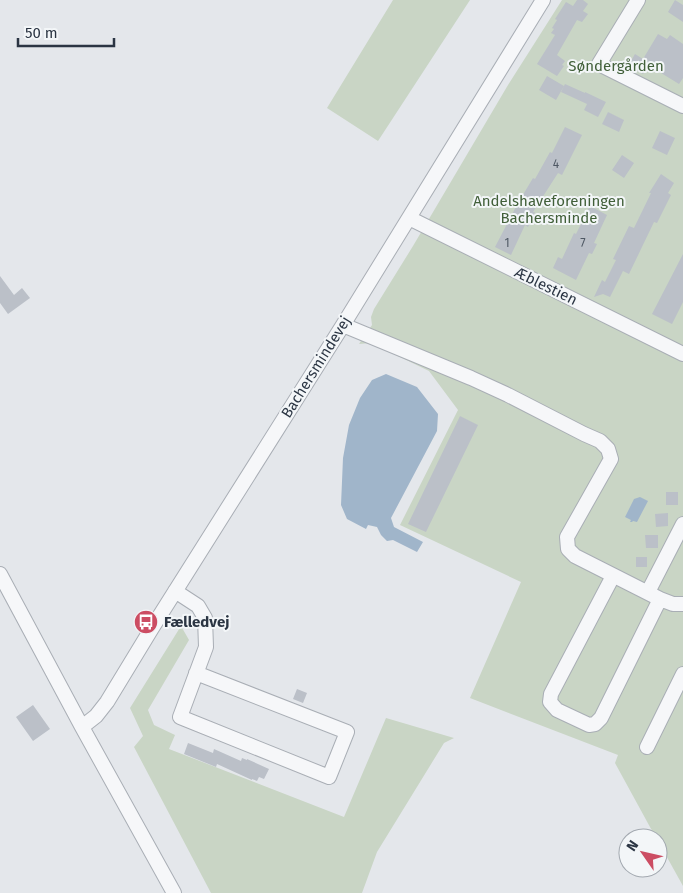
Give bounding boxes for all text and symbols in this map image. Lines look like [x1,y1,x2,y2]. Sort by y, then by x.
scale bar [18,15,114,47]
text: 50 m [25,24,58,42]
park label: Søndergården [568,57,664,75]
house number: 4 [553,157,560,171]
park label: Andelshaveforeningen Bachersminde [473,192,625,227]
house number: 1 [504,236,510,250]
house number: 7 [580,236,586,250]
street label: Æblestien [511,263,580,309]
street label: Bachersmindevej [277,313,355,421]
bus stop icon: Fælledvej [133,609,159,635]
place label: Fælledvej [164,613,229,631]
north arrow [618,828,668,878]
text: N [623,837,642,855]

